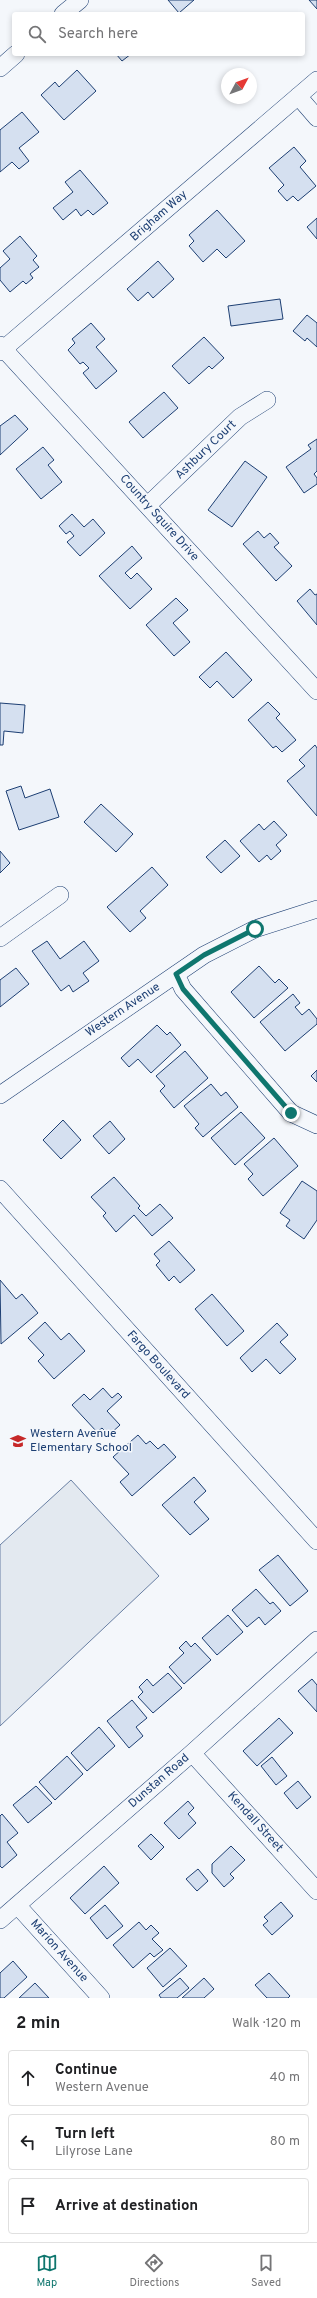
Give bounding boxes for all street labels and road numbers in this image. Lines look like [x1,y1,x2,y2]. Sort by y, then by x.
street label: Brigham Way [127,187,191,245]
street label: Ashbury Court [172,417,240,483]
street label: Country Squire Drive [116,471,202,565]
street label: Western Avenue [83,979,163,1041]
street label: Fargo Boulevard [123,1327,193,1403]
street label: Dunstan Road [125,1750,193,1812]
street label: Kendall Street [224,1788,286,1856]
street label: Marion Avenue [27,1916,91,1986]

